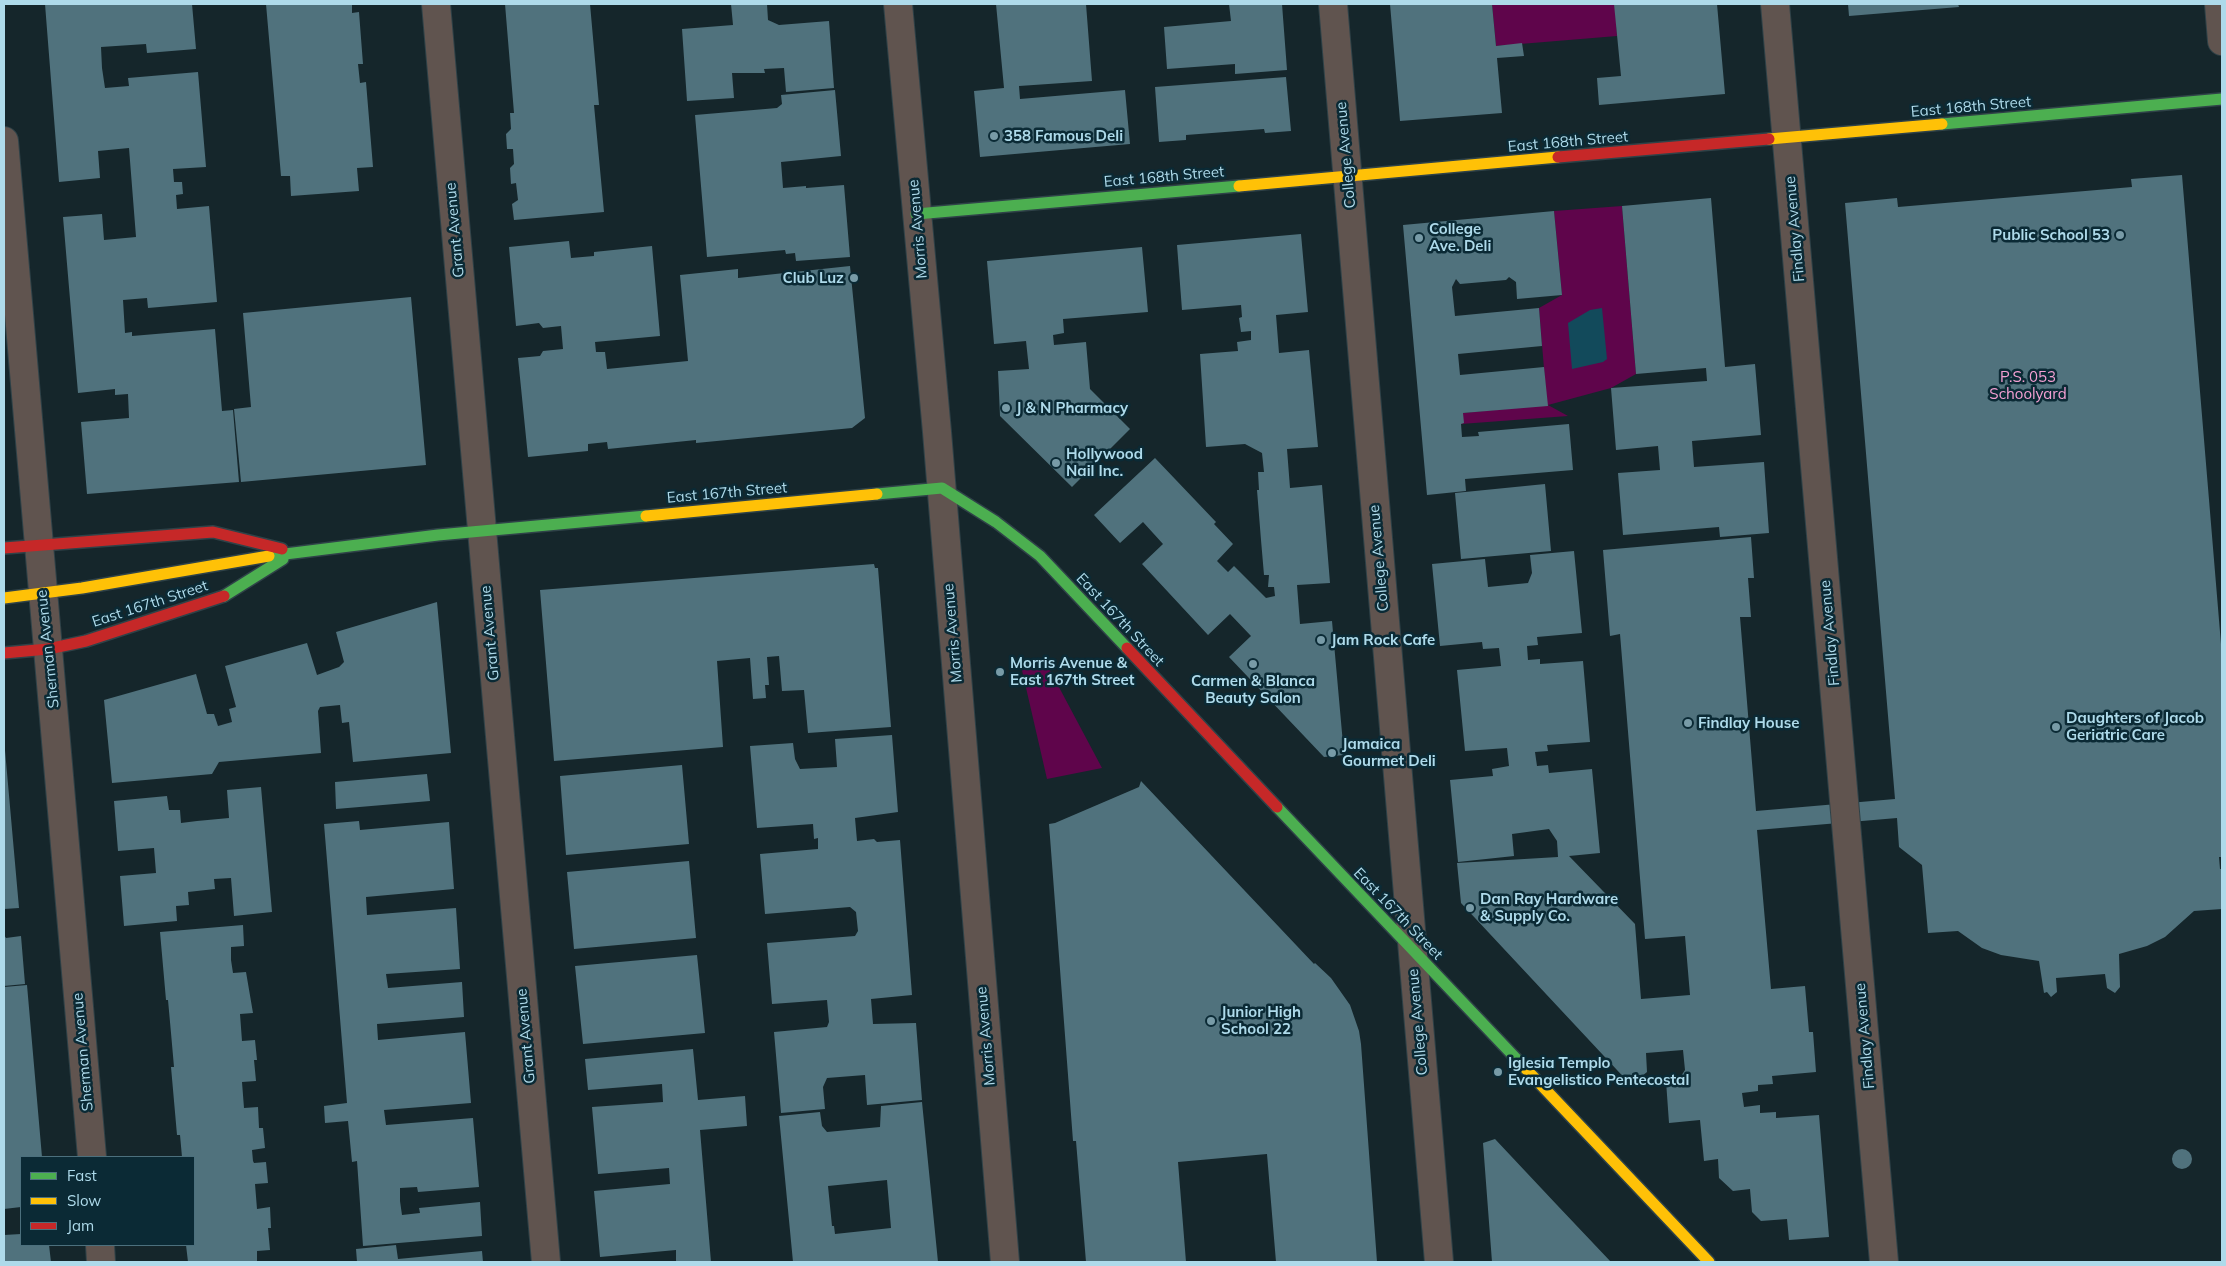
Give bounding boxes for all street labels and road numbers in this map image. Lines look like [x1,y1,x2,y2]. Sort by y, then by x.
street label: East 168th Street [1910,93,2032,121]
street label: College Avenue [1332,101,1360,209]
street label: East 168th Street [1507,128,1629,156]
street label: East 168th Street [1103,163,1225,191]
street label: Findlay Avenue [1781,175,1809,283]
street label: Morris Avenue [905,179,931,279]
street label: Grant Avenue [442,182,468,278]
street label: East 167th Street [666,479,788,507]
street label: College Avenue [1365,504,1393,612]
street label: East 167th Street [1072,570,1168,670]
street label: East 167th Street [90,577,210,631]
street label: Findlay Avenue [1816,579,1844,687]
street label: Morris Avenue [940,583,966,683]
street label: Grant Avenue [477,585,503,681]
street label: Sherman Avenue [33,589,63,709]
street label: East 167th Street [1350,864,1446,964]
street label: College Avenue [1404,968,1432,1076]
street label: Findlay Avenue [1851,982,1879,1090]
street label: Morris Avenue [973,986,999,1086]
street label: Grant Avenue [513,988,539,1084]
street label: Sherman Avenue [69,992,97,1112]

